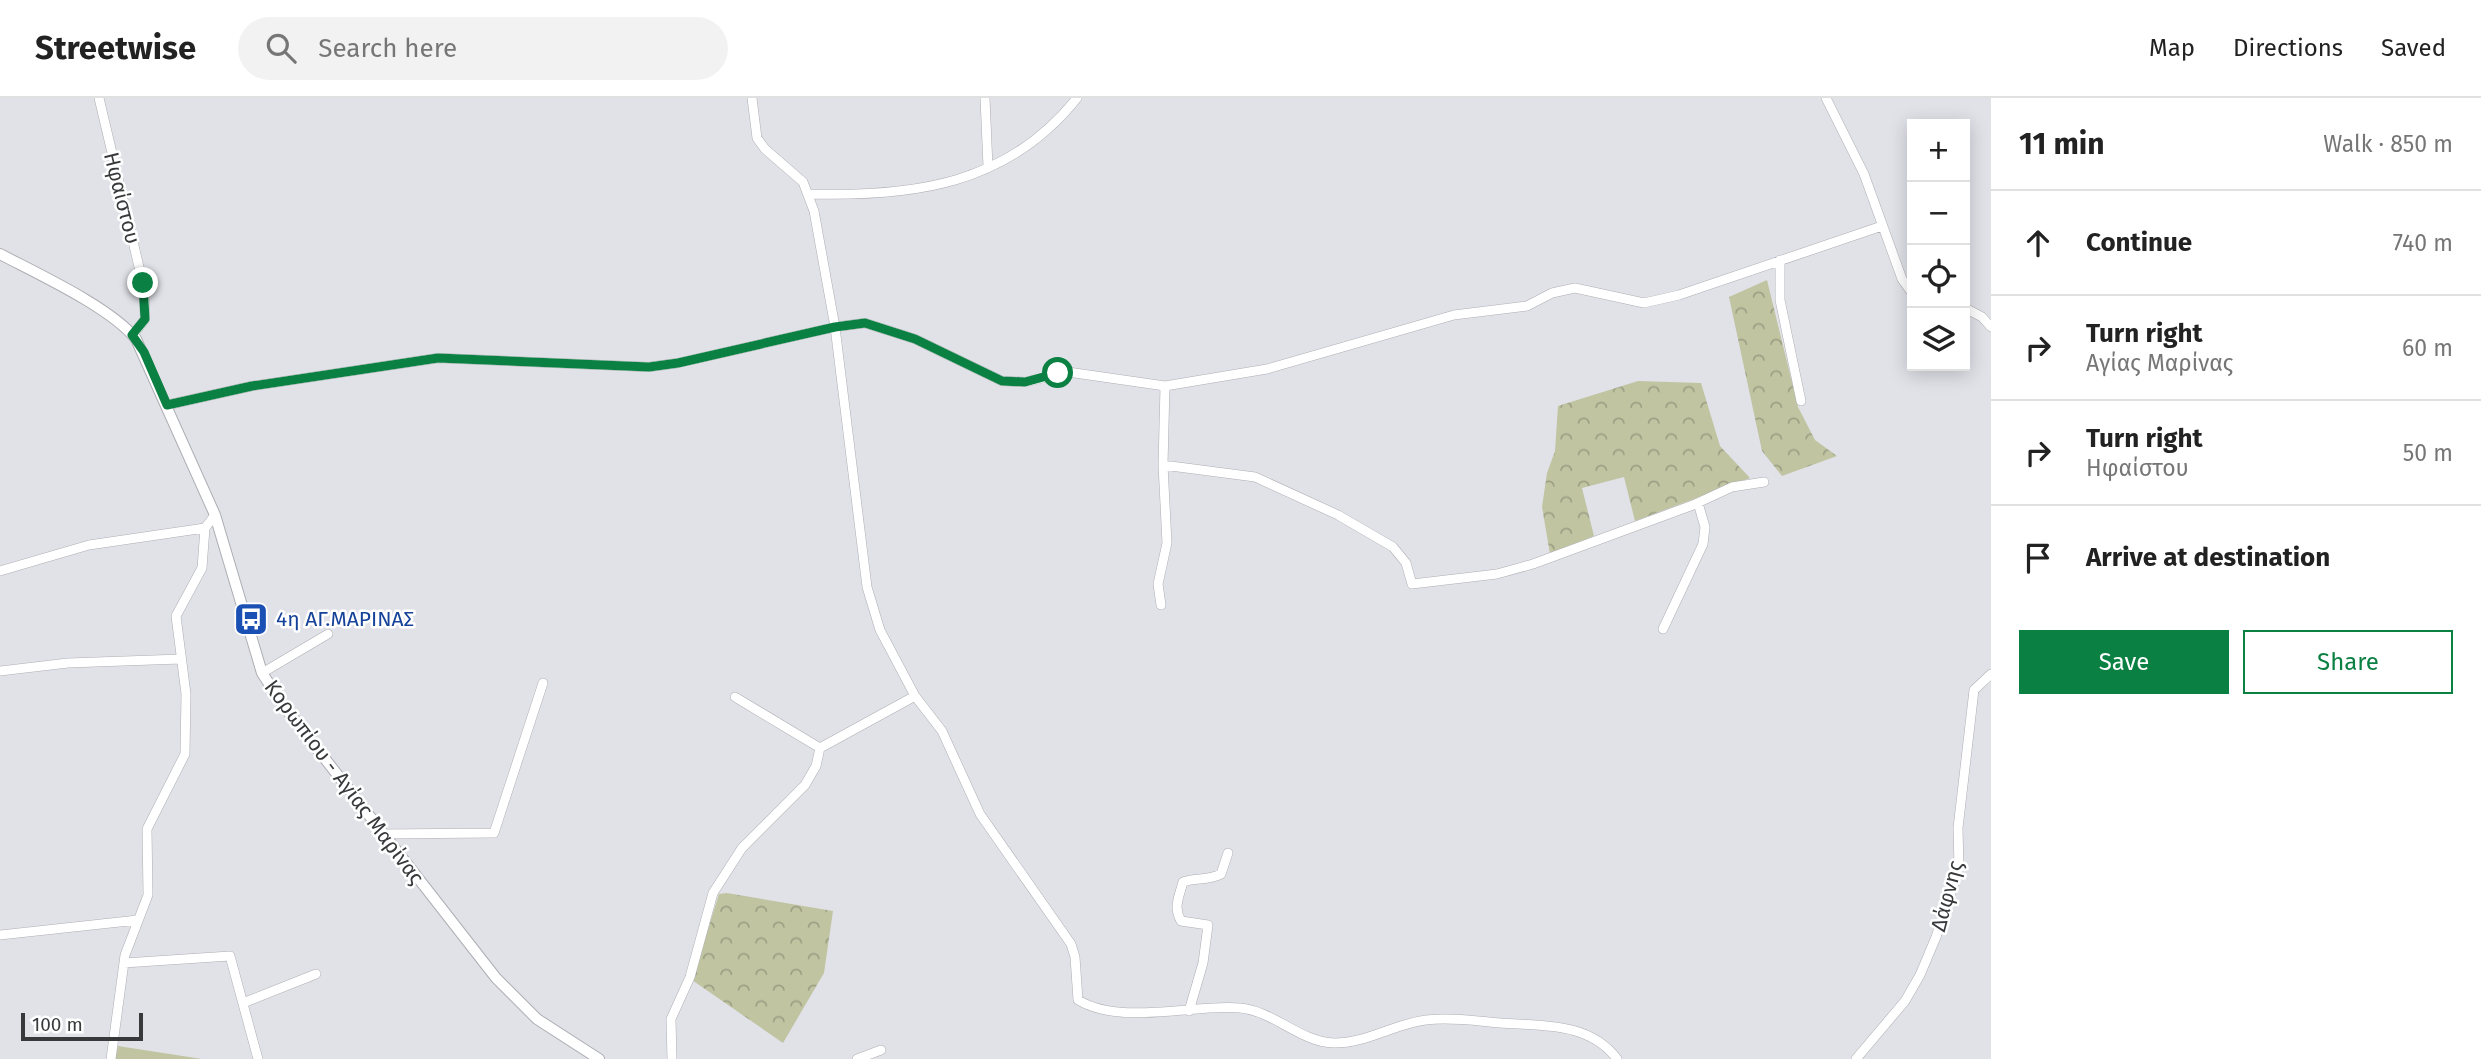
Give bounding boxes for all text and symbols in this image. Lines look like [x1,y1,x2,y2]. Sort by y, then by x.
search box [238,17,728,80]
text: Streetwise [35,28,196,68]
icon: search [262,29,300,67]
text: Search here [318,33,457,64]
text: Map [2149,34,2195,62]
text: Directions [2233,34,2343,62]
text: Saved [2381,34,2446,62]
map controls [1907,119,1970,371]
button: + [1907,119,1970,182]
text: 11 min [2019,126,2105,162]
text: Walk · 850 m [2323,130,2453,158]
street label: Ηφαίστου [98,149,146,247]
button: − [1907,182,1970,245]
icon: ahead [2019,224,2057,262]
text: Continue [2086,227,2192,258]
text: 740 m [2393,229,2453,257]
button: locate [1907,245,1970,308]
route end [127,267,158,298]
button: layers [1907,308,1970,371]
text: Turn right [2086,318,2203,349]
icon: right [2019,329,2057,367]
text: 60 m [2402,334,2453,362]
text: Αγίας Μαρίνας [2086,349,2233,377]
route start [1042,357,1073,388]
text: Turn right [2086,423,2203,454]
icon: right [2019,434,2057,472]
text: 50 m [2403,439,2453,467]
text: Ηφαίστου [2086,454,2189,482]
icon: arrive [2019,539,2057,577]
text: Arrive at destination [2086,542,2330,573]
bus stop icon: 4η ΑΓ.ΜΑΡΙΝΑΣ [232,600,270,638]
place label: 4η ΑΓ.ΜΑΡΙΝΑΣ [276,606,414,632]
button: Save [2019,630,2229,694]
button: Share [2243,630,2453,694]
street label: Κορωπίου - Αγίας Μαρίνας [259,675,430,890]
street label: Δάφνης [1925,858,1969,934]
scale bar [21,1010,144,1042]
text: 100 m [32,1013,83,1036]

